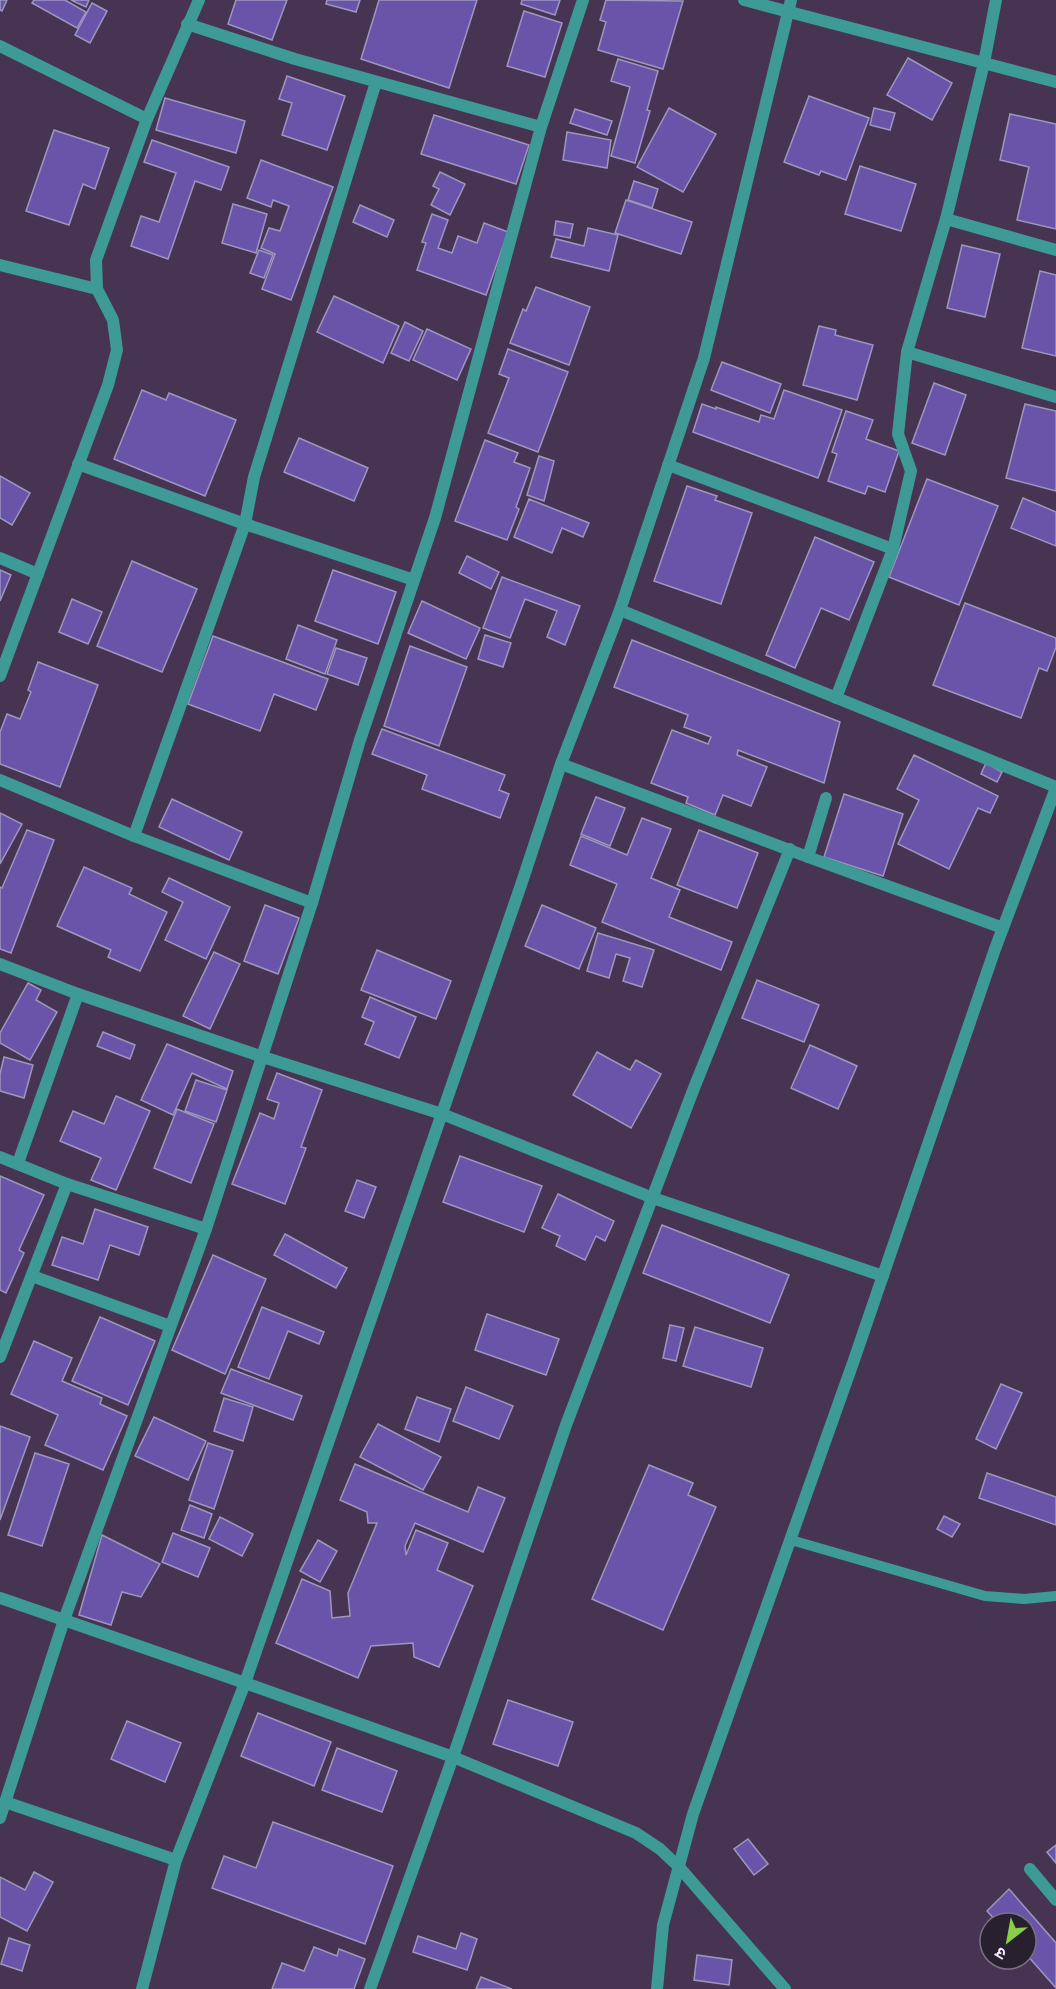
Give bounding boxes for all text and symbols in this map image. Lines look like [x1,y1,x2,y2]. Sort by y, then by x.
north arrow [978,1911,1038,1971]
text: उ [990,1942,1010,1966]

